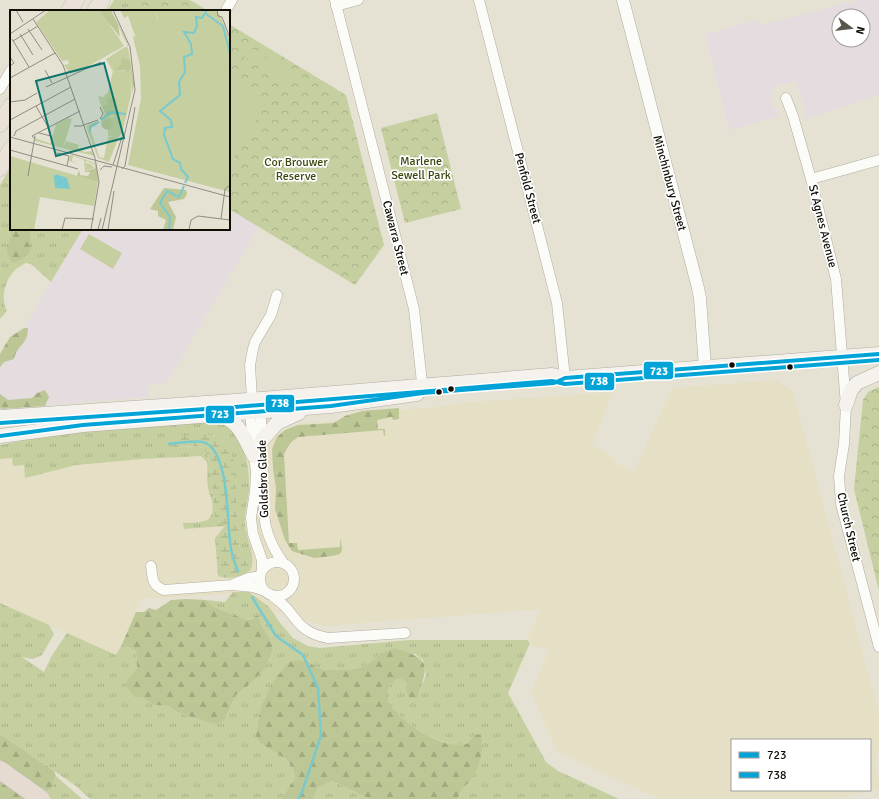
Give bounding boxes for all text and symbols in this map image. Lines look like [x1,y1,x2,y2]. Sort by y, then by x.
north arrow [831,8,871,48]
inset map [10,10,230,230]
text: N [853,25,867,36]
street label: Minchinbury Street [650,134,690,233]
street label: Penfold Street [511,151,544,225]
park label: Marlene Sewell Park [391,154,451,183]
park label: Cor Brouwer Reserve [264,155,328,184]
street label: St Agnes Avenue [805,183,840,269]
street label: Cawarra Street [379,199,412,277]
unlabelled marker [727,360,737,370]
line badge: 723 [643,361,674,380]
unlabelled marker [785,362,795,372]
text: 723 [650,365,668,378]
line badge: 738 [584,372,615,391]
text: 738 [590,375,608,388]
unlabelled marker [446,384,456,394]
unlabelled marker [434,387,444,397]
line badge: 738 [265,394,295,413]
text: 738 [271,397,289,410]
line badge: 723 [205,405,235,424]
text: 723 [211,408,229,421]
street label: Goldsbro Glade [255,440,272,518]
street label: Church Street [833,491,864,563]
legend [731,739,871,791]
text: 723 [767,748,786,763]
text: 738 [767,768,786,783]

